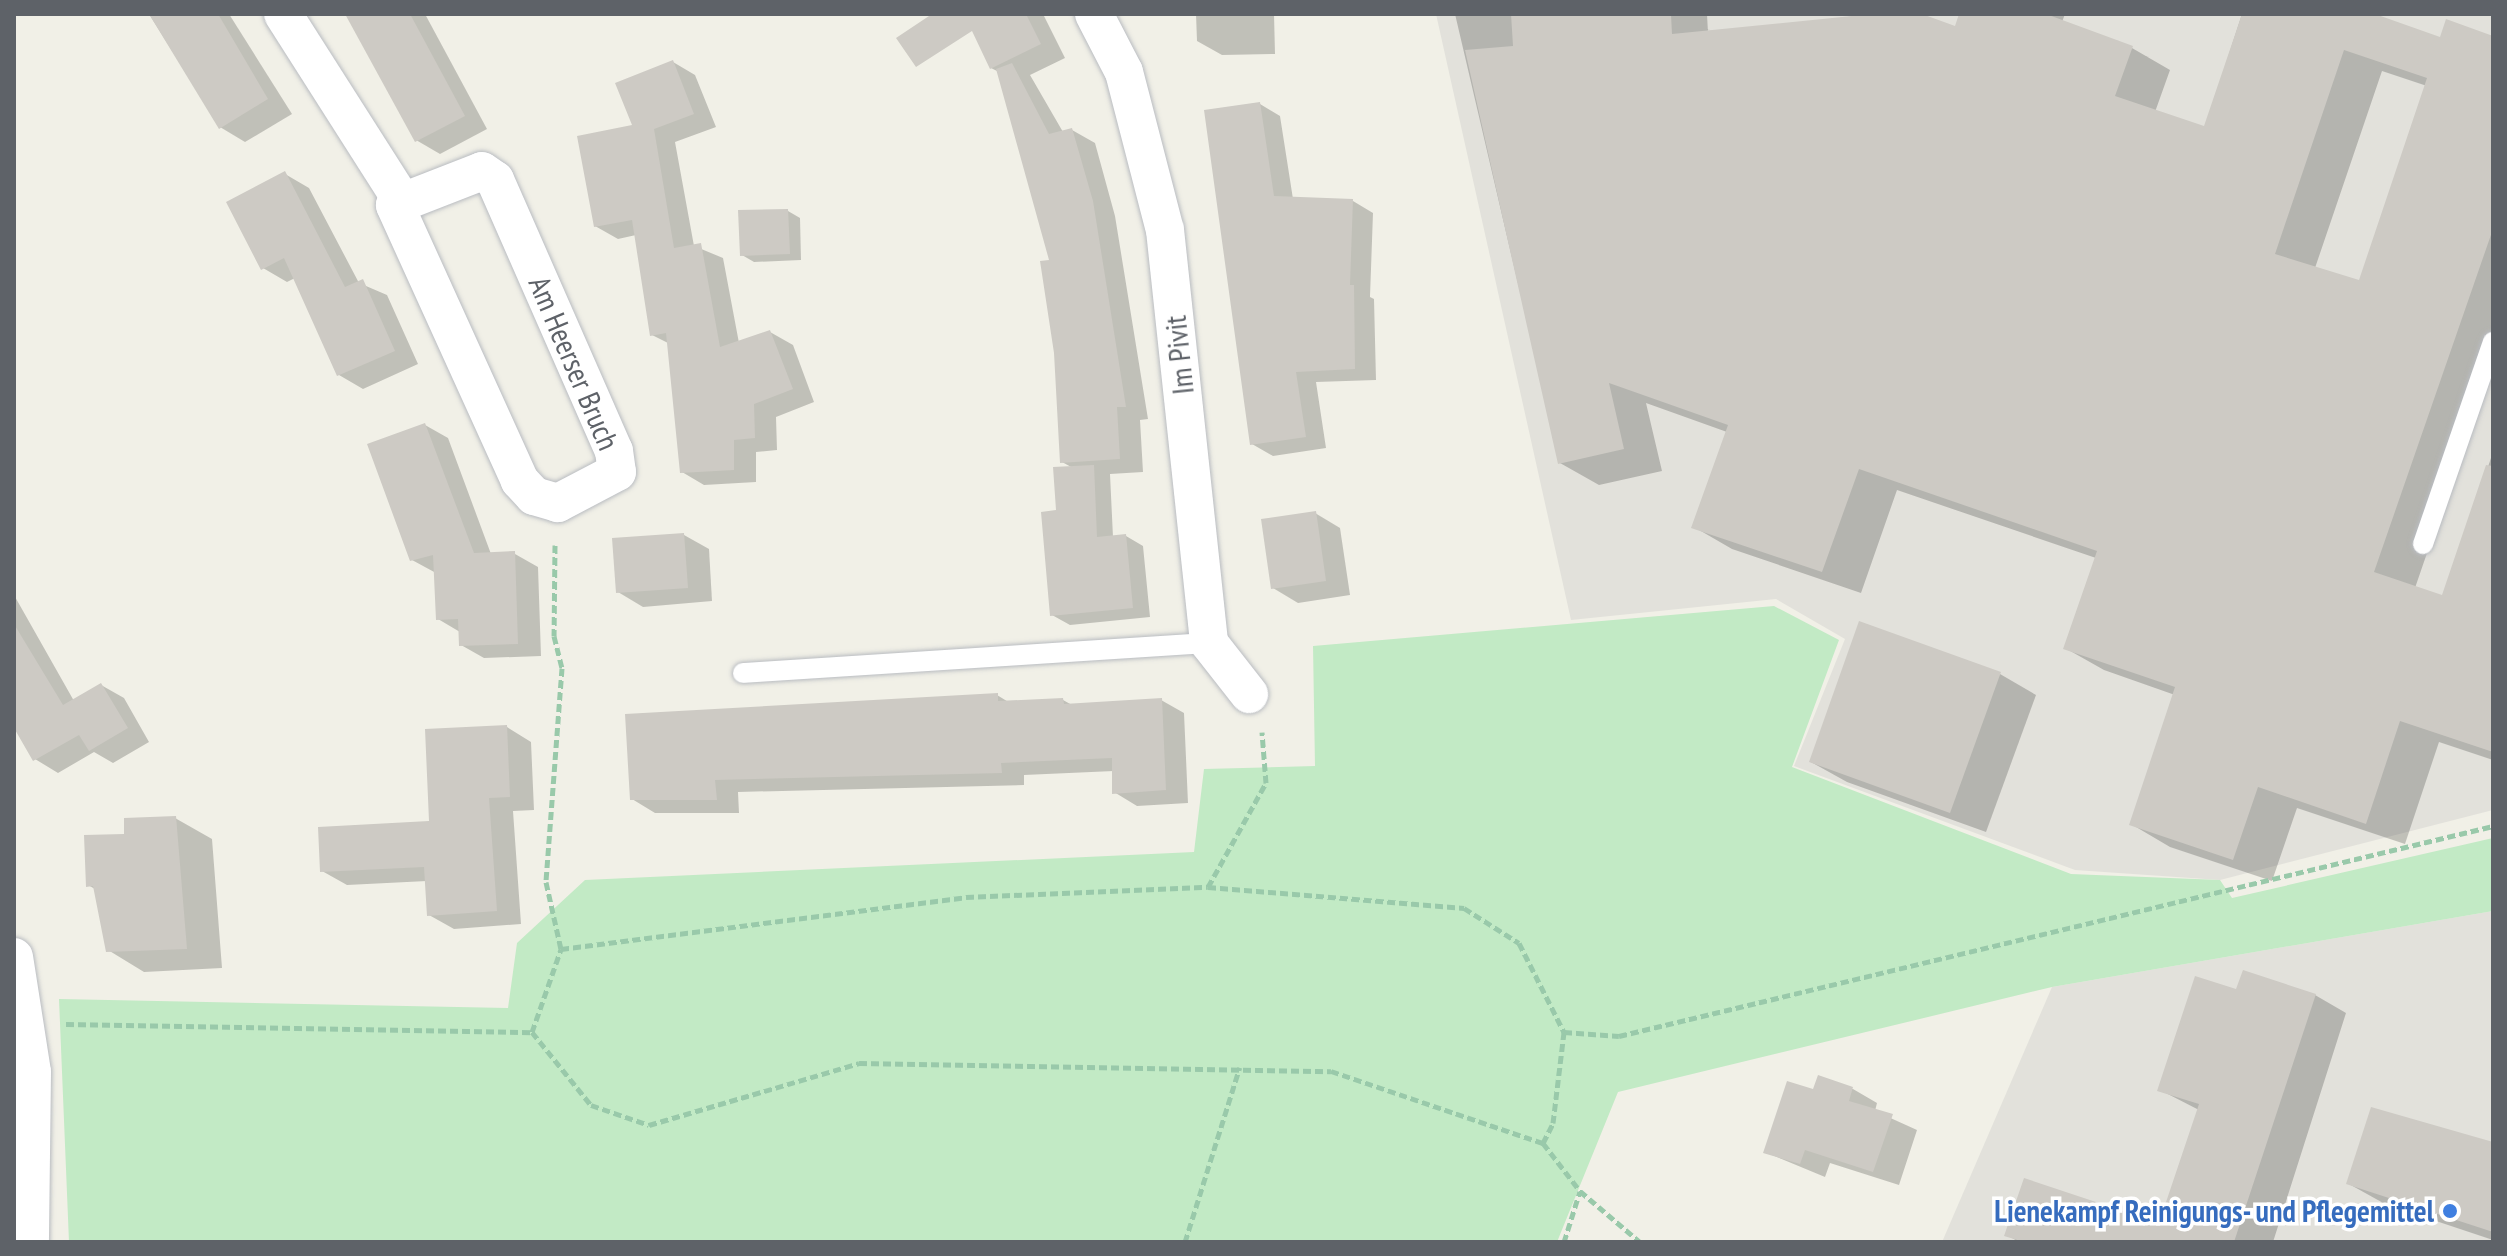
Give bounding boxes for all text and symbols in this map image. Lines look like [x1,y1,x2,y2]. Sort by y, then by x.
street label: Am Heerser Bruch [521,271,627,455]
street label: Im Pivit [1157,314,1201,396]
place label: Lienekampf Reinigungs- und Pflegemittel [1992,1193,2434,1229]
marker: Lienekampf Reinigungs- und Pflegemittel [2441,1202,2459,1220]

